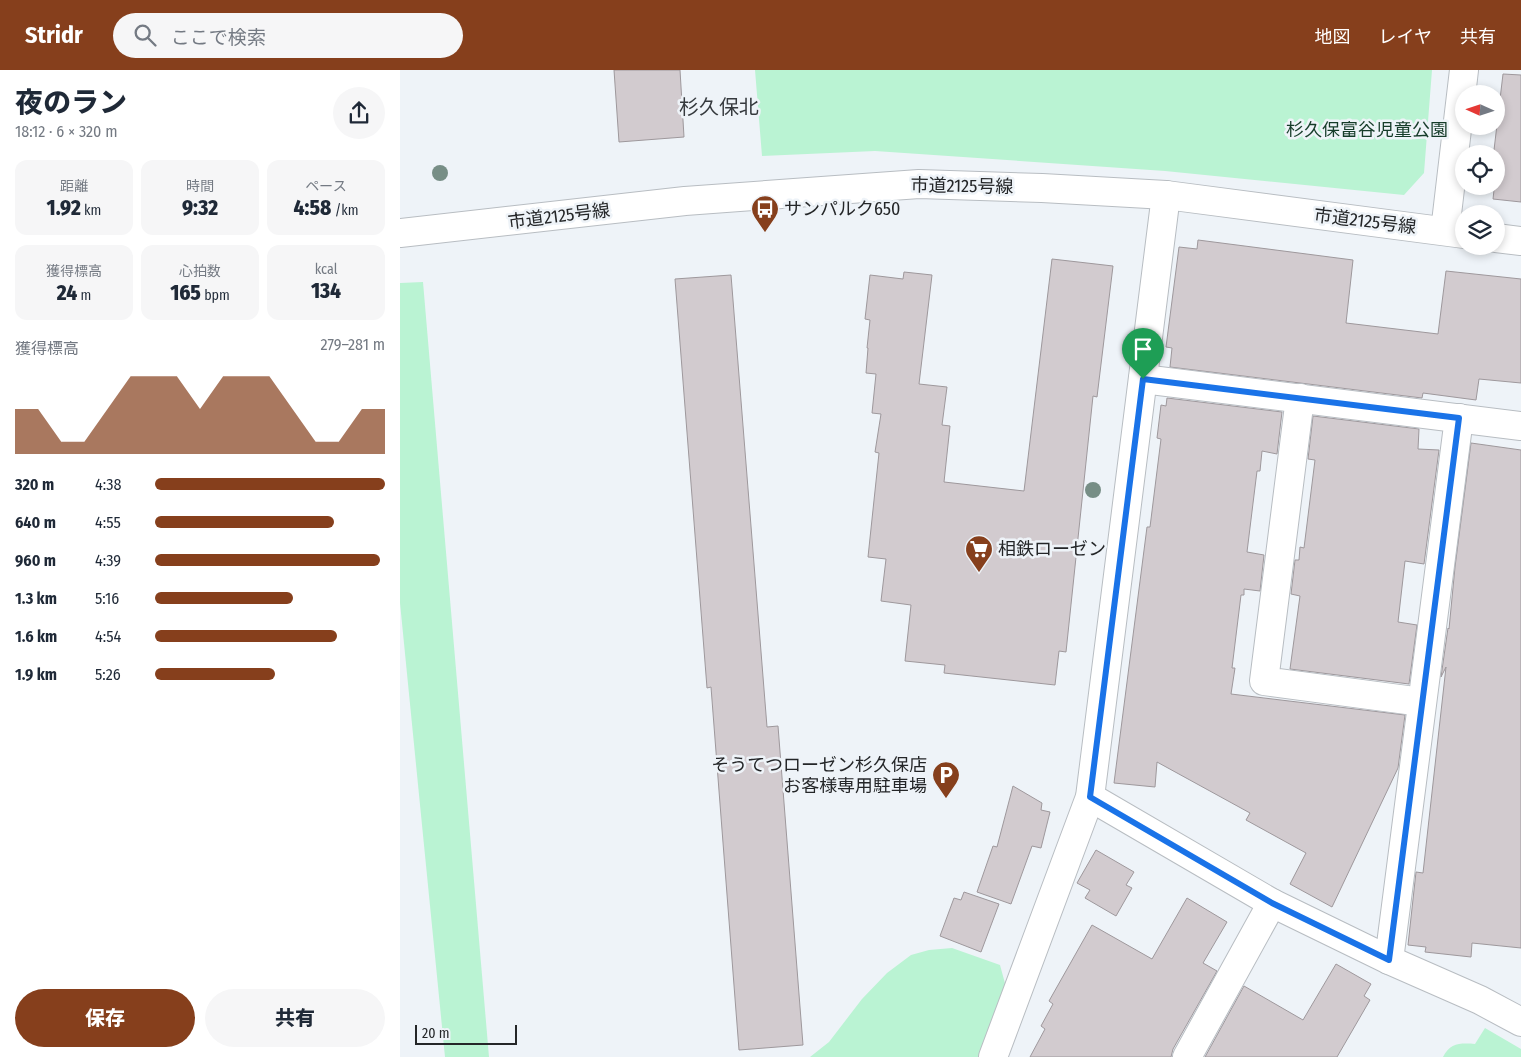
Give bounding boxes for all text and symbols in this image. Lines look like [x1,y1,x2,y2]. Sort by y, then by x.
search box [113,13,463,58]
text: Stridr [25,21,83,49]
icon: search [131,21,159,49]
text: ここで検索 [171,26,266,49]
text: 地図 [1315,26,1351,48]
text: レイヤ [1379,26,1432,48]
text: 共有 [1460,26,1496,48]
north arrow [1455,85,1505,135]
map controls [1455,85,1505,255]
text: 夜のラン [15,86,127,119]
button: share [333,87,385,139]
district label: 杉久保北 [679,95,759,119]
park label: 杉久保富谷児童公園 [1286,119,1448,141]
text: 18:12 · 6 × 320 m [15,122,117,141]
button: locate [1455,145,1505,195]
street label: 市道2125号線 [910,174,1014,198]
text: 距離 [60,178,88,195]
text: 時間 [186,178,214,195]
text: ペース [305,178,347,195]
bus stop icon: サンパルク650 [750,194,780,233]
text: 1.92 [47,195,81,221]
text: 9:32 [182,195,218,221]
text: 4:58 [294,195,331,221]
place label: サンパルク650 [784,198,900,220]
street label: 市道2125号線 [507,199,611,233]
text: km [81,202,101,219]
text: /km [331,202,358,219]
street label: 市道2125号線 [1313,204,1417,238]
button: layers [1455,205,1505,255]
text: kcal [315,261,337,278]
text: 獲得標高 [46,263,102,280]
text: 心拍数 [179,263,221,280]
text: 134 [311,278,341,304]
text: 24 [57,280,77,306]
text: 165 [170,280,201,306]
text: m [77,287,91,304]
text: bpm [201,287,230,304]
pin [1122,328,1164,379]
text: 279–281 m [320,335,385,354]
icon: arrive [1129,335,1157,363]
text: 獲得標高 [15,339,79,358]
text: 320 m [15,475,54,494]
text: 4:38 [95,475,122,494]
text: 640 m [15,513,56,532]
text: 4:55 [95,513,121,532]
supermarket icon: 相鉄ローゼン [964,534,994,573]
place label: 相鉄ローゼン [998,538,1106,560]
text: 960 m [15,551,56,570]
text: 4:39 [95,551,121,570]
text: 1.3 km [15,589,57,608]
text: 5:16 [95,589,119,608]
text: 1.6 km [15,627,57,646]
text: 4:54 [95,627,121,646]
text: 1.9 km [15,665,57,684]
text: 5:26 [95,665,121,684]
place label: そうてつローゼン杉久保店 お客様専用駐車場 [711,754,927,797]
parking icon: そうてつローゼン杉久保店 お客様専用駐車場 [931,760,961,799]
button: 保存 [15,989,195,1047]
button: 共有 [205,989,385,1047]
scale bar [415,1022,518,1045]
text: 20 m [422,1025,450,1042]

